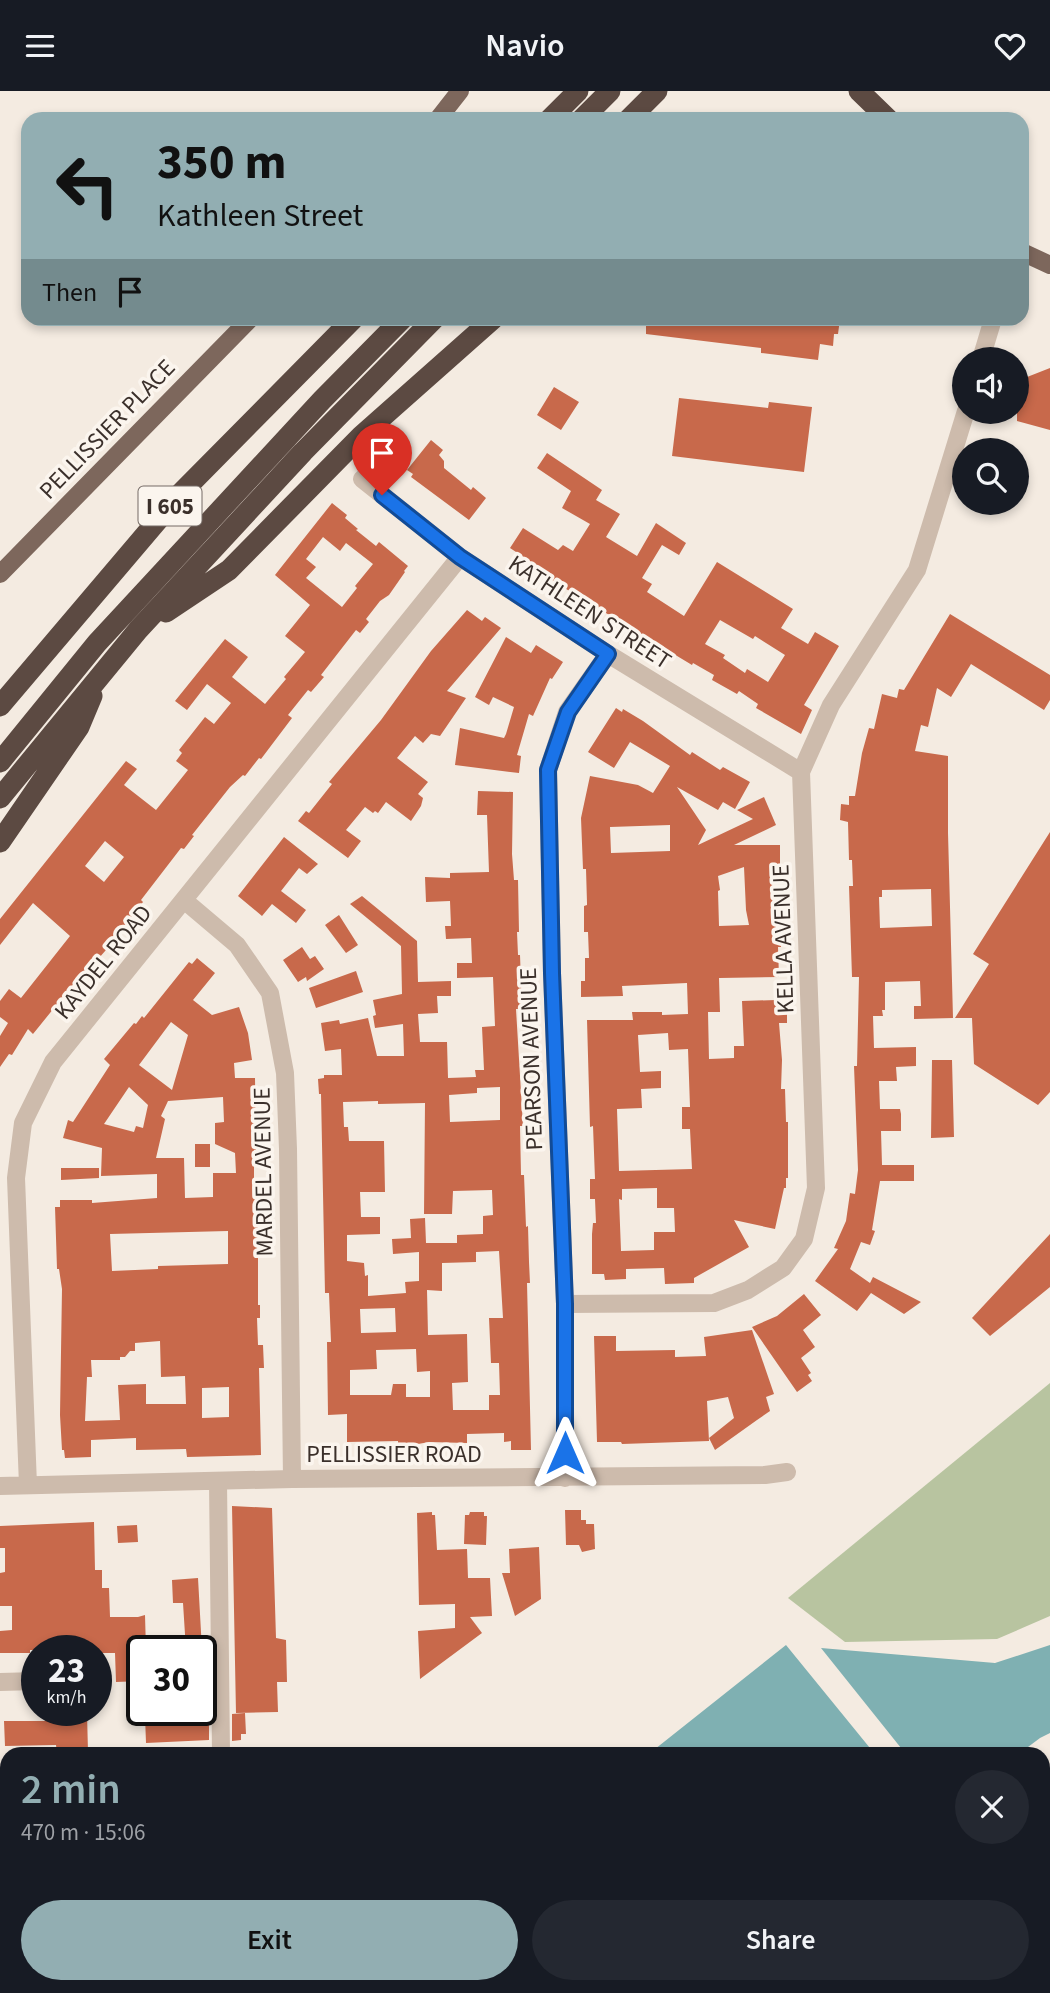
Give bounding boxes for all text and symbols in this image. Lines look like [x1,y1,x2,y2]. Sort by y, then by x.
text: Navio [485,23,565,69]
icon: menu [21,27,59,65]
icon: heart [991,27,1029,65]
text: 350 m [157,128,286,198]
icon: left [42,140,133,231]
text: Kathleen Street [157,193,363,239]
icon: arrive [111,273,149,311]
text: Then [42,274,97,311]
map controls [952,347,1029,515]
button: sound [952,347,1029,424]
street label: PELLISSIER PLACE [31,351,184,507]
pin [352,423,412,495]
icon: arrive [363,434,401,472]
button: search [952,438,1029,515]
road number: I 605 [138,487,202,525]
street label: KATHLEEN STREET [501,546,678,678]
street label: KELLA AVENUE [763,864,804,1014]
street label: KAYDEL ROAD [46,897,161,1027]
street label: PEARSON AVENUE [511,967,552,1151]
street label: MARDEL AVENUE [245,1087,282,1257]
position arrow [528,1416,602,1490]
street label: PELLISSIER ROAD [306,1437,482,1472]
speed limit sign: 30 [126,1635,217,1726]
text: 23 [48,1646,85,1696]
text: km/h [47,1685,86,1710]
text: 2 min [21,1760,121,1820]
button: close [955,1770,1029,1844]
text: 470 m · 15:06 [21,1816,145,1849]
button: Exit [21,1900,518,1980]
button: Share [532,1900,1029,1980]

